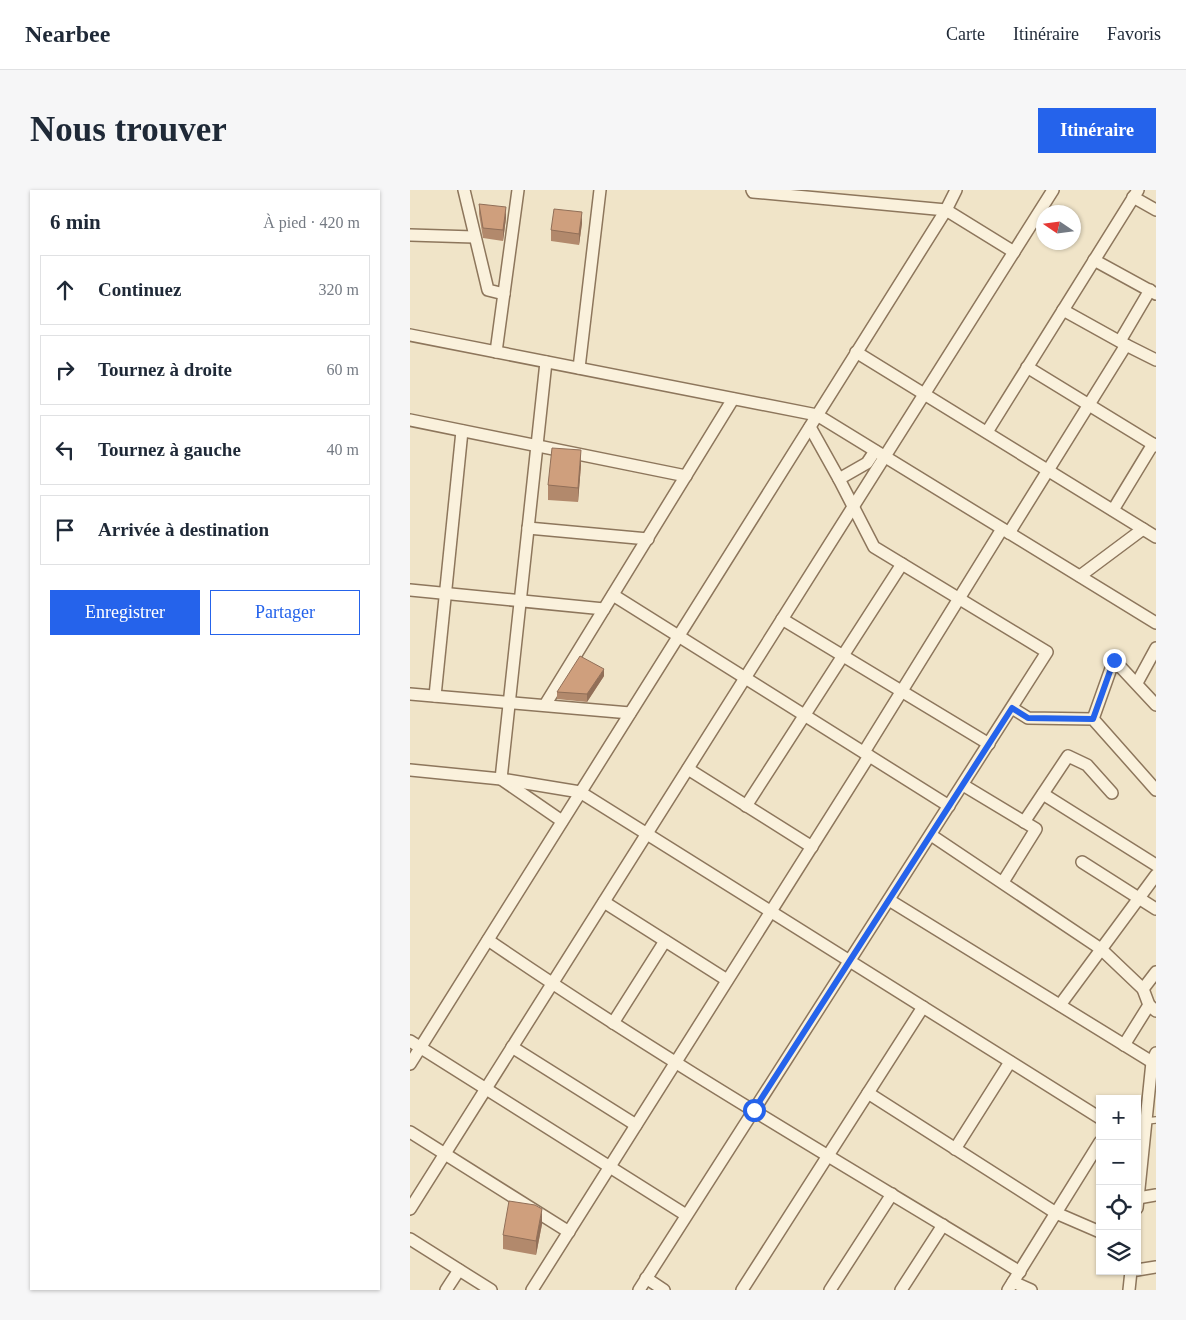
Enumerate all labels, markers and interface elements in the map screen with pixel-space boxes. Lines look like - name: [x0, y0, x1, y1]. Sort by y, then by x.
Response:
- text: Nearbee: [25, 21, 110, 47]
- text: Carte: [946, 24, 985, 44]
- text: Itinéraire: [1013, 24, 1079, 44]
- text: Favoris: [1107, 24, 1161, 44]
- button: Itinéraire: [1038, 108, 1156, 153]
- text: Nous trouver: [30, 110, 227, 149]
- north arrow: [1036, 205, 1081, 250]
- text: 6 min: [50, 210, 101, 234]
- text: À pied · 420 m: [263, 214, 360, 231]
- icon: ahead: [51, 276, 79, 304]
- text: Continuez: [98, 279, 181, 300]
- text: 320 m: [319, 281, 359, 298]
- icon: right: [51, 356, 79, 384]
- text: Tournez à droite: [98, 359, 232, 380]
- text: 60 m: [327, 361, 359, 378]
- icon: left: [51, 436, 79, 464]
- text: Tournez à gauche: [98, 439, 241, 460]
- text: 40 m: [327, 441, 359, 458]
- icon: arrive: [51, 516, 79, 544]
- text: Arrivée à destination: [98, 519, 269, 540]
- button: Enregistrer: [50, 590, 200, 635]
- button: Partager: [210, 590, 360, 635]
- route end: [1103, 649, 1126, 672]
- map controls: [1096, 1095, 1141, 1275]
- button: +: [1096, 1095, 1141, 1140]
- route start: [743, 1099, 766, 1122]
- button: −: [1096, 1140, 1141, 1185]
- button: locate: [1096, 1185, 1141, 1230]
- button: layers: [1096, 1230, 1141, 1275]

